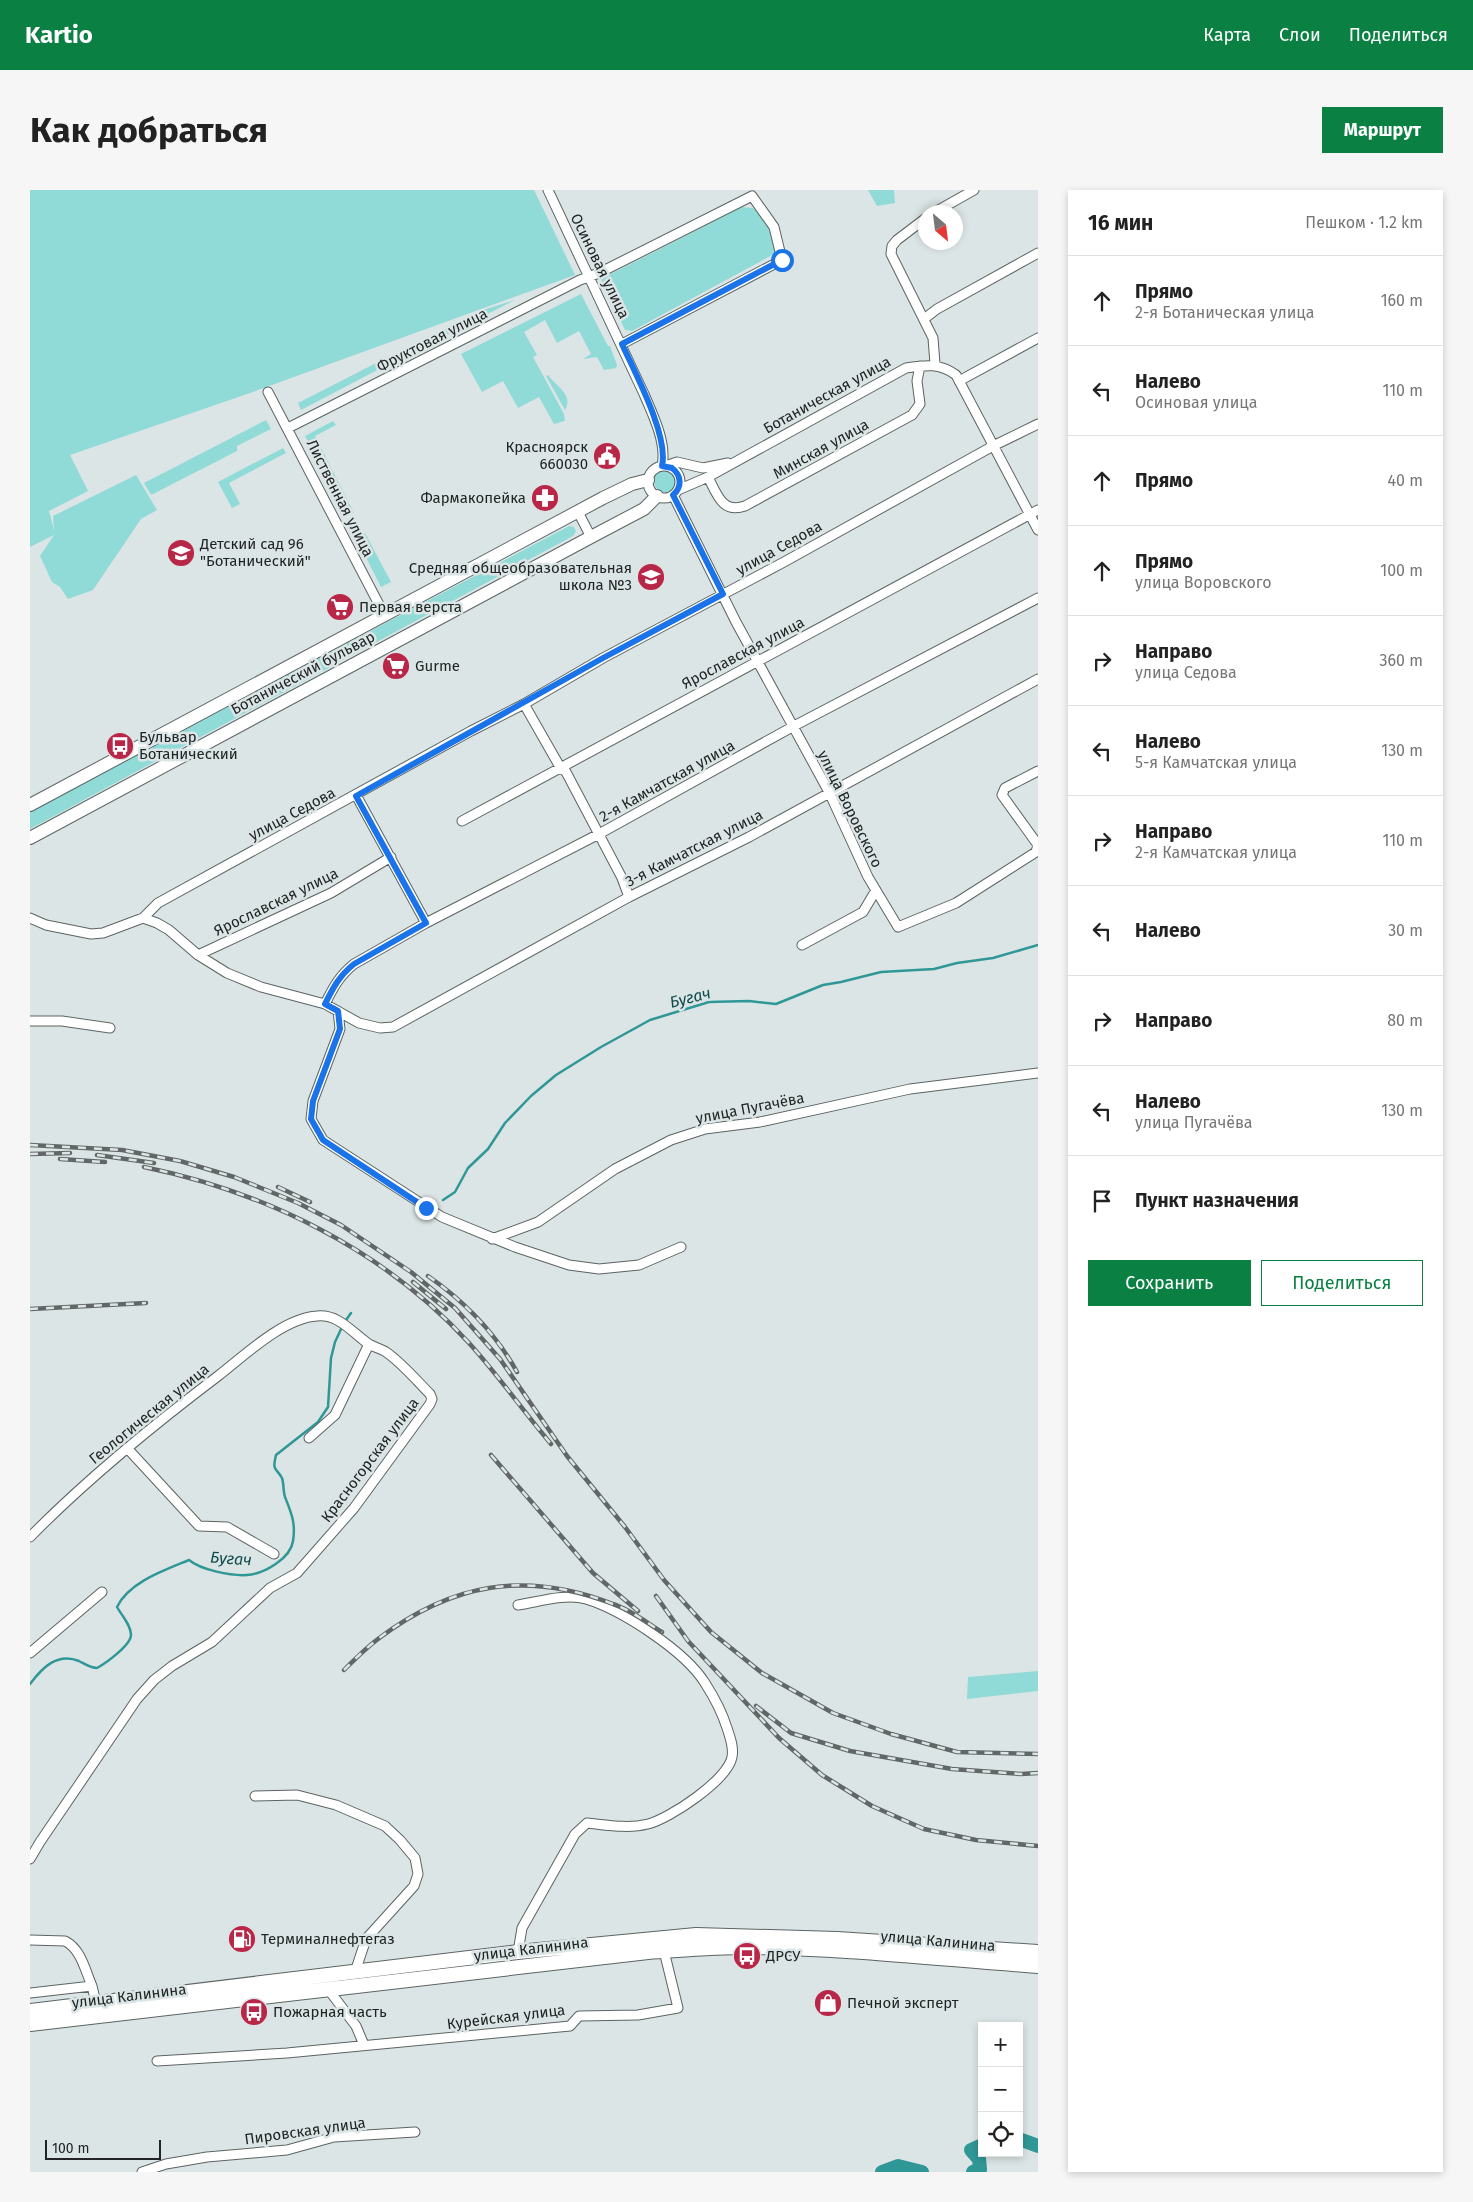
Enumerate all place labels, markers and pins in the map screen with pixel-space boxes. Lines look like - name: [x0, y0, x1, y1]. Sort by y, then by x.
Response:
- place label: Красноярск 660030: [505, 438, 588, 473]
- public building icon: Красноярск 660030: [592, 441, 622, 471]
- pharmacy icon: Фармакопейка: [530, 483, 560, 513]
- place label: Фармакопейка: [420, 489, 526, 507]
- place label: Детский сад 96 "Ботанический": [199, 535, 311, 570]
- school or university icon: Детский сад 96 "Ботанический": [166, 538, 196, 568]
- place label: Средняя общеобразовательная школа №3: [409, 559, 632, 594]
- school or university icon: Средняя общеобразовательная школа №3: [636, 562, 666, 592]
- supermarket icon: Первая верста: [325, 592, 355, 622]
- place label: Первая верста: [359, 598, 462, 616]
- supermarket icon: Gurme: [381, 651, 411, 681]
- place label: Gurme: [415, 657, 460, 675]
- place label: Бульвар Ботанический: [139, 728, 238, 763]
- bus stop icon: Бульвар Ботанический: [105, 731, 135, 761]
- fuel station icon: Терминалнефтегаз: [227, 1924, 257, 1954]
- place label: Терминалнефтегаз: [261, 1930, 395, 1948]
- bus stop icon: ДРСУ: [732, 1941, 762, 1971]
- place label: ДРСУ: [765, 1947, 801, 1965]
- shop icon: Печной эксперт: [813, 1988, 843, 2018]
- place label: Печной эксперт: [847, 1994, 959, 2012]
- bus stop icon: Пожарная часть: [239, 1997, 269, 2027]
- place label: Пожарная часть: [273, 2003, 387, 2021]

